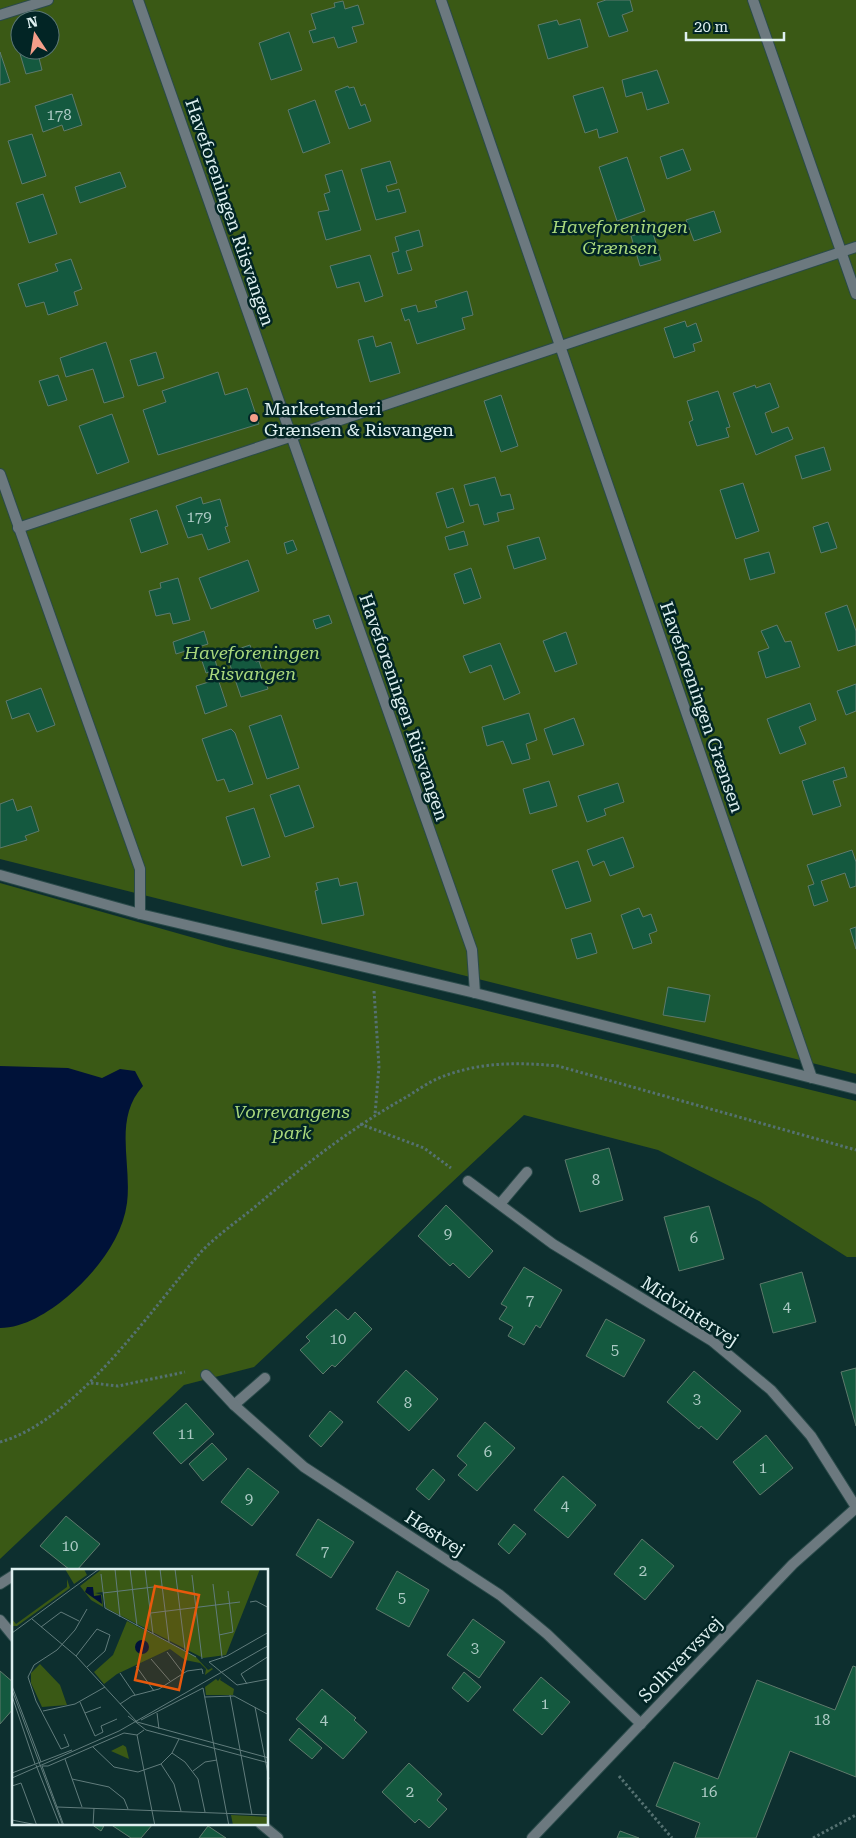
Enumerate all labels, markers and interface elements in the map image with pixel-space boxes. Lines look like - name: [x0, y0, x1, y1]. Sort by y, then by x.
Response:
- north arrow: [10, 10, 60, 60]
- scale bar: [686, 10, 784, 42]
- text: N: [25, 13, 39, 31]
- text: 20 m: [694, 18, 729, 36]
- street label: Haveforeningen Riisvangen: [181, 96, 279, 329]
- house number: 178: [46, 106, 72, 124]
- park label: Haveforeningen Grænsen: [551, 216, 688, 258]
- place label: Marketenderi Grænsen & Risvangen: [264, 398, 454, 440]
- marker: Marketenderi Grænsen & Risvangen: [248, 412, 260, 424]
- house number: 179: [186, 508, 212, 526]
- street label: Haveforeningen Riisvangen: [355, 591, 453, 824]
- street label: Haveforeningen Grænsen: [656, 599, 748, 816]
- park label: Haveforeningen Risvangen: [183, 642, 320, 684]
- park label: Vorrevangens park: [234, 1101, 350, 1143]
- house number: 8: [592, 1171, 600, 1189]
- house number: 9: [444, 1225, 452, 1243]
- house number: 6: [690, 1229, 698, 1247]
- street label: Midvintervej: [637, 1272, 743, 1350]
- house number: 7: [526, 1291, 534, 1309]
- house number: 4: [783, 1298, 792, 1316]
- house number: 10: [330, 1330, 346, 1348]
- house number: 5: [611, 1341, 619, 1359]
- house number: 3: [693, 1390, 701, 1408]
- house number: 8: [404, 1394, 412, 1412]
- house number: 11: [178, 1425, 194, 1443]
- house number: 6: [484, 1443, 492, 1461]
- house number: 1: [759, 1459, 767, 1477]
- house number: 9: [245, 1490, 253, 1508]
- house number: 4: [561, 1497, 570, 1515]
- street label: Høstvej: [401, 1506, 469, 1560]
- house number: 10: [62, 1537, 78, 1555]
- house number: 7: [321, 1542, 329, 1560]
- house number: 2: [639, 1562, 647, 1580]
- inset map: [12, 1569, 269, 1826]
- house number: 5: [398, 1589, 406, 1607]
- street label: Solhvervsvej: [634, 1612, 726, 1706]
- house number: 3: [471, 1639, 479, 1657]
- house number: 1: [541, 1695, 549, 1713]
- house number: 4: [320, 1711, 329, 1729]
- house number: 18: [814, 1711, 830, 1729]
- house number: 2: [406, 1783, 414, 1801]
- house number: 16: [701, 1783, 717, 1801]

